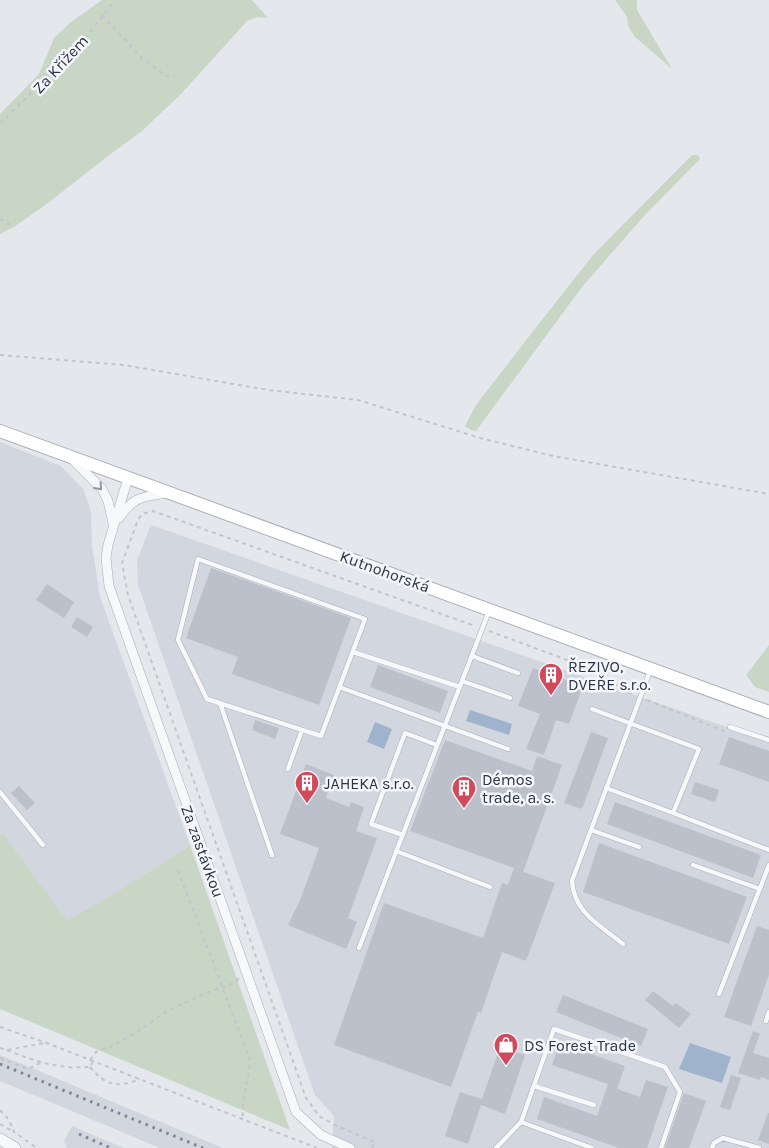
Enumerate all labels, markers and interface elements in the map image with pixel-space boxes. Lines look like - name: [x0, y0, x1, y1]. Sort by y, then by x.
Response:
- street label: Za Křížem: [28, 31, 92, 98]
- one-way arrow: [93, 481, 102, 490]
- street label: Kutnohorská: [337, 546, 432, 597]
- place label: ŘEZIVO, DVEŘE s.r.o.: [568, 657, 651, 694]
- building icon: ŘEZIVO, DVEŘE s.r.o.: [538, 662, 564, 696]
- building icon: JAHEKA s.r.o.: [294, 770, 320, 804]
- place label: Démos trade, a. s.: [482, 770, 554, 807]
- place label: JAHEKA s.r.o.: [324, 774, 414, 793]
- building icon: Démos trade, a. s.: [451, 775, 477, 809]
- street label: Za zastávkou: [177, 802, 228, 900]
- shop icon: DS Forest Trade: [493, 1032, 519, 1066]
- place label: DS Forest Trade: [524, 1036, 636, 1055]

